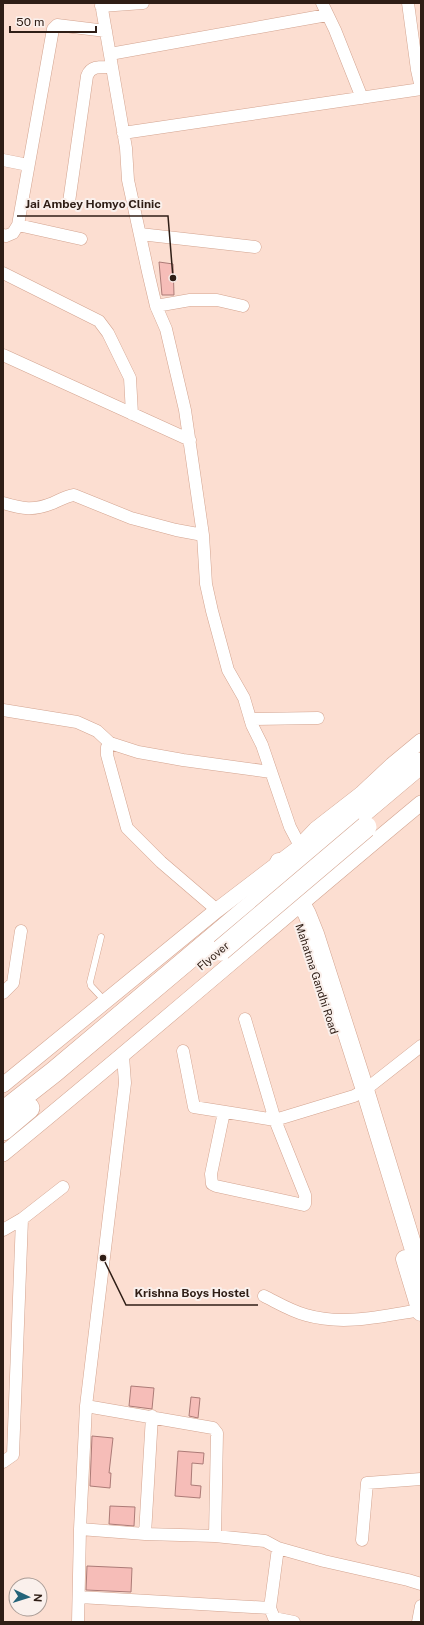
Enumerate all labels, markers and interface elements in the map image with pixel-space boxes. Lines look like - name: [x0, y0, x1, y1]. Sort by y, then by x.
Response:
- scale bar: [10, 8, 96, 34]
- text: 50 m: [16, 15, 44, 29]
- callout: Jai Ambey Homyo Clinic: [17, 192, 168, 216]
- text: Jai Ambey Homyo Clinic: [25, 197, 161, 211]
- street label: Mahatma Gandhi Road: [293, 922, 341, 1036]
- street label: Flyover: [195, 939, 231, 973]
- callout: Krishna Boys Hostel: [126, 1281, 258, 1305]
- text: Krishna Boys Hostel: [134, 1286, 250, 1300]
- north arrow: [8, 1577, 48, 1617]
- text: N: [32, 1593, 44, 1602]

